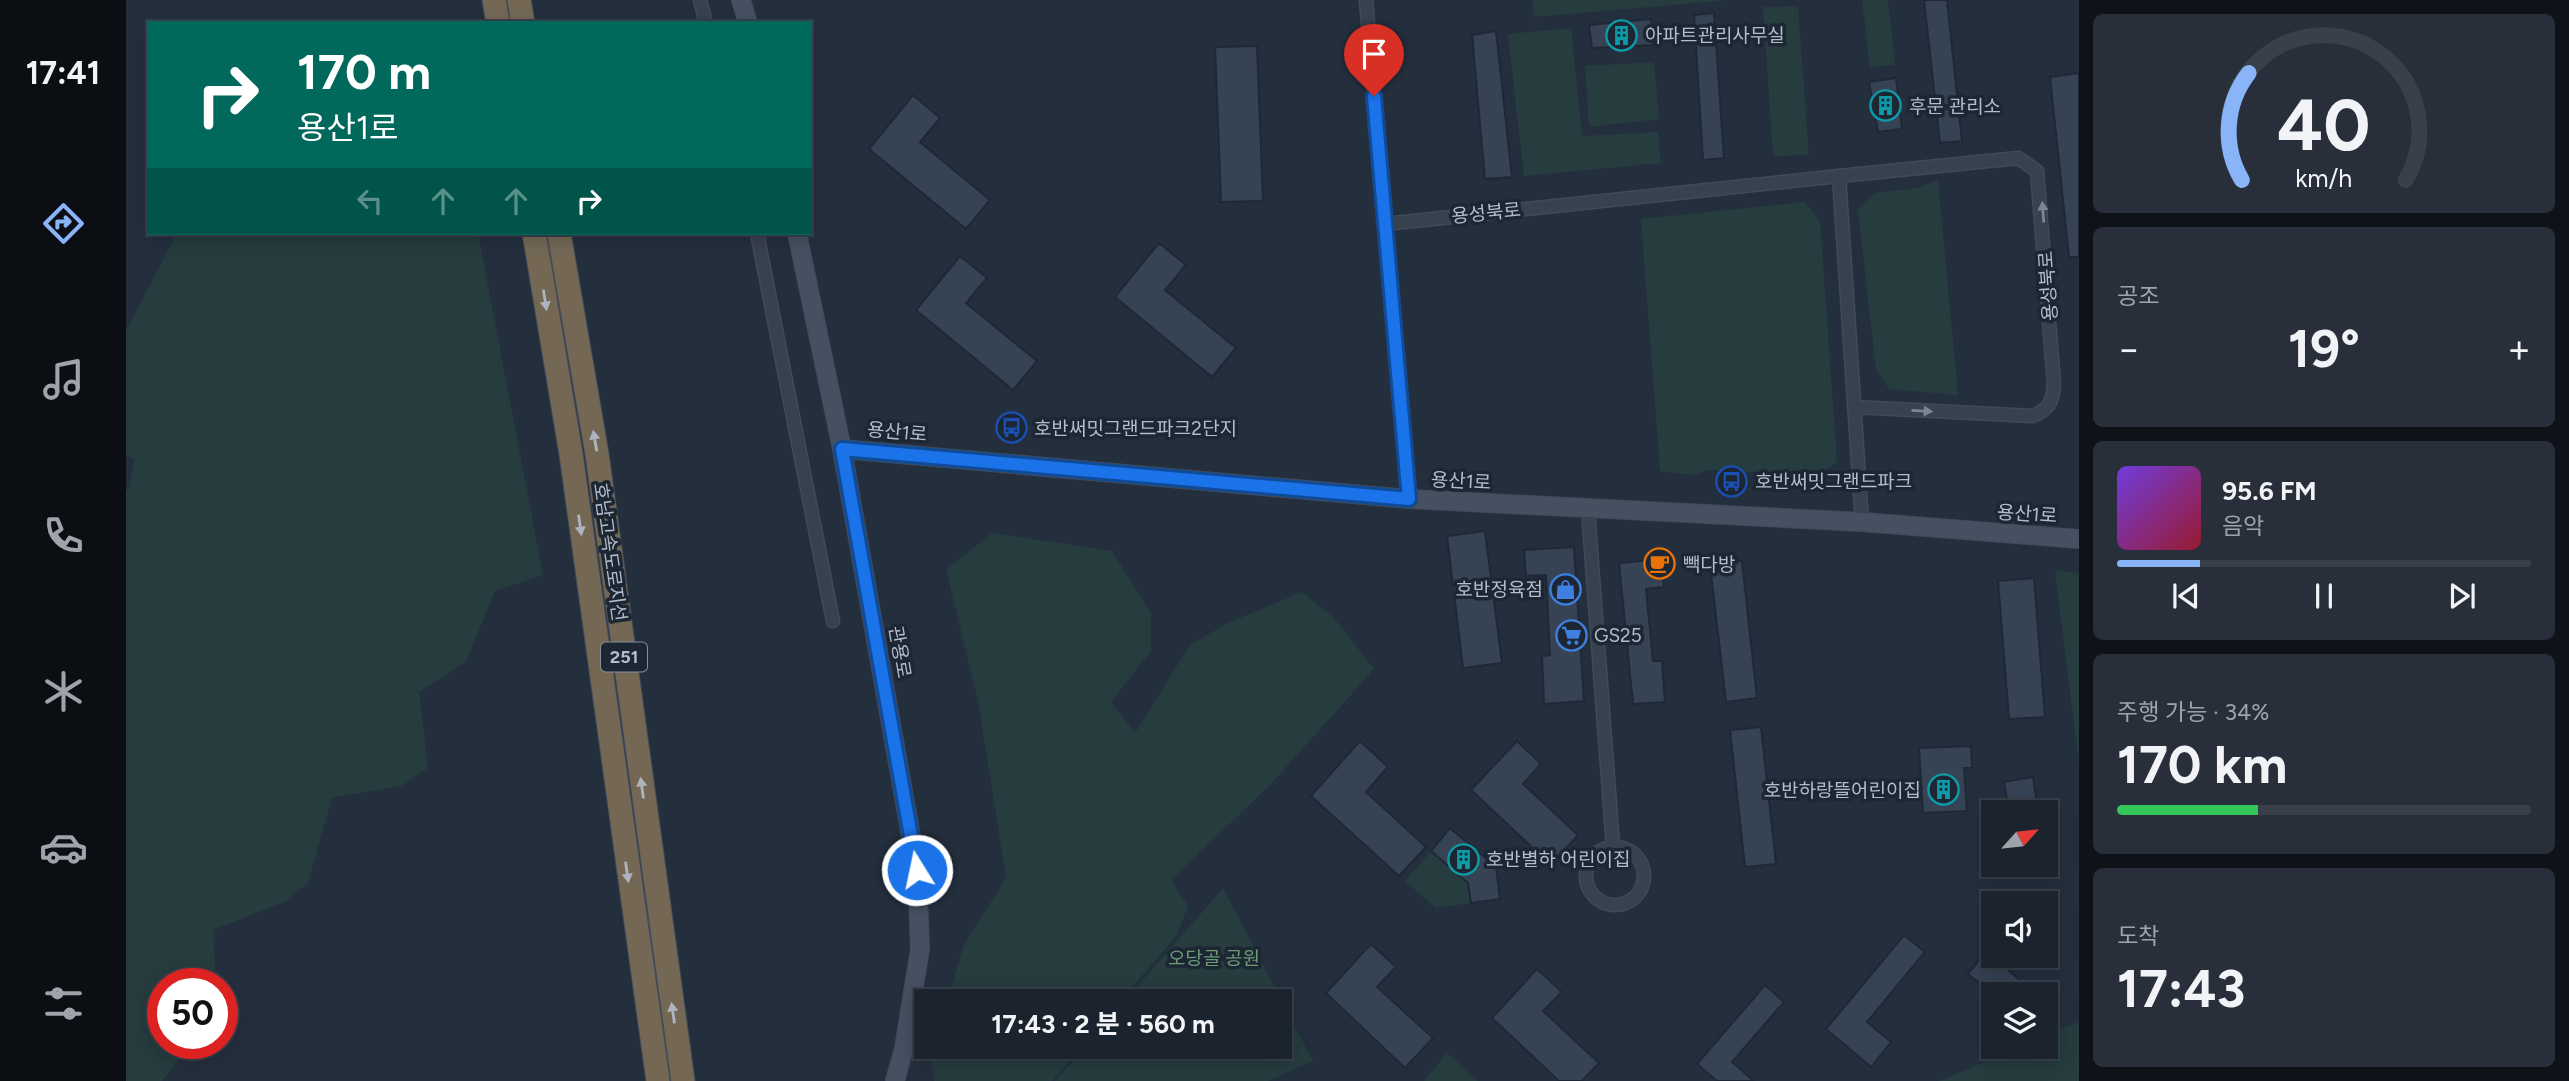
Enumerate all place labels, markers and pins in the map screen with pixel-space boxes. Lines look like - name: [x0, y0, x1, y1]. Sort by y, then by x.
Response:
- building icon: 아파트관리사무실: [1605, 18, 1639, 52]
- pin: [1344, 24, 1404, 96]
- place label: 아파트관리사무실: [1645, 24, 1785, 47]
- building icon: 후문 관리소: [1869, 89, 1903, 123]
- place label: 후문 관리소: [1909, 95, 2001, 118]
- bus stop icon: 호반써밋그랜드파크2단지: [994, 411, 1028, 445]
- place label: 호반써밋그랜드파크2단지: [1034, 417, 1237, 440]
- bus stop icon: 호반써밋그랜드파크: [1715, 464, 1749, 498]
- place label: 호반써밋그랜드파크: [1755, 470, 1912, 493]
- cafe icon: 빽다방: [1643, 547, 1677, 581]
- place label: 빽다방: [1683, 553, 1735, 576]
- shop icon: 호반정육점: [1549, 572, 1583, 606]
- place label: 호반정육점: [1456, 578, 1543, 601]
- supermarket icon: GS25: [1554, 618, 1588, 652]
- place label: GS25: [1594, 624, 1642, 647]
- building icon: 호반하랑뜰어린이집: [1927, 773, 1961, 807]
- place label: 호반하랑뜰어린이집: [1764, 779, 1921, 802]
- building icon: 호반별하 어린이집: [1446, 842, 1480, 876]
- place label: 호반별하 어린이집: [1486, 848, 1631, 871]

